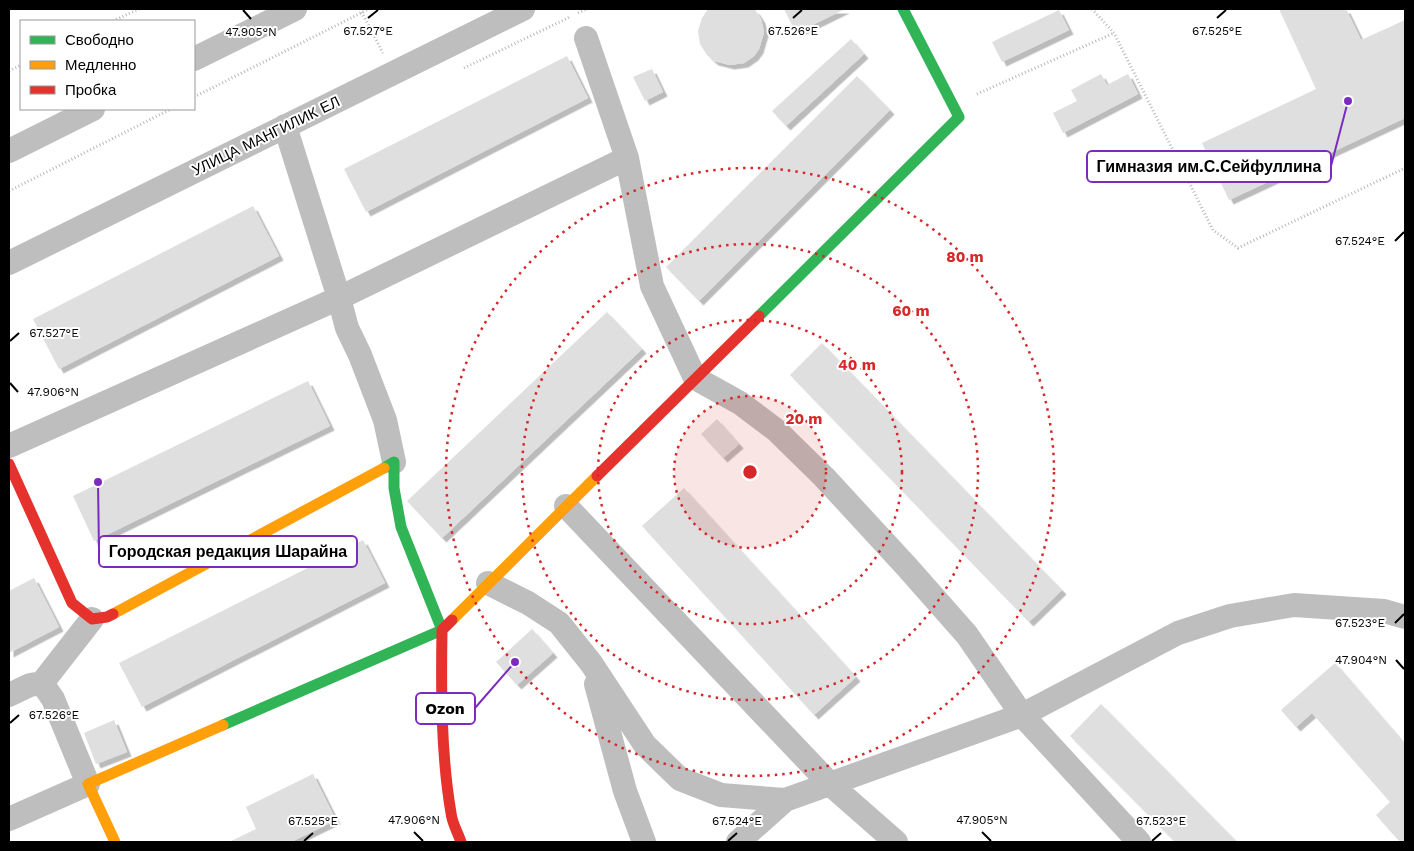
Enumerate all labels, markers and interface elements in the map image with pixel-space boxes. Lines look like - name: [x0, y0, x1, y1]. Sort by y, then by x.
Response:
- legend: [20, 20, 195, 110]
- text: 67.527°E: [343, 24, 393, 38]
- text: 67.526°E: [768, 24, 819, 38]
- text: 67.525°E: [1192, 24, 1242, 38]
- text: 47.905°N: [225, 25, 277, 39]
- text: Свободно: [65, 31, 134, 49]
- text: Медленно: [65, 56, 136, 74]
- text: Пробка: [65, 81, 117, 99]
- street label: УЛИЦА МАНГИЛИК ЕЛ: [189, 92, 343, 180]
- callout: Гимназия им.С.Сейфуллина: [1087, 151, 1331, 182]
- text: Гимназия им.С.Сейфуллина: [1097, 157, 1321, 176]
- text: 67.524°E: [1335, 234, 1385, 248]
- text: 80 m: [946, 248, 984, 266]
- text: 60 m: [892, 302, 930, 320]
- text: 67.527°E: [29, 326, 79, 340]
- text: 40 m: [838, 356, 876, 374]
- text: 47.906°N: [27, 385, 79, 399]
- text: 20 m: [785, 410, 823, 428]
- centre of rings: [741, 463, 759, 481]
- callout: Городская редакция Шарайна: [99, 536, 357, 567]
- text: Городская редакция Шарайна: [109, 542, 347, 561]
- text: 67.523°E: [1335, 616, 1385, 630]
- text: 47.904°N: [1335, 653, 1387, 667]
- callout: Ozon: [416, 693, 475, 724]
- text: Ozon: [425, 699, 465, 718]
- text: 67.526°E: [29, 708, 80, 722]
- text: 47.906°N: [388, 813, 440, 827]
- text: 47.905°N: [956, 813, 1008, 827]
- text: 67.525°E: [288, 814, 338, 828]
- text: 67.524°E: [712, 814, 762, 828]
- text: 67.523°E: [1136, 814, 1186, 828]

